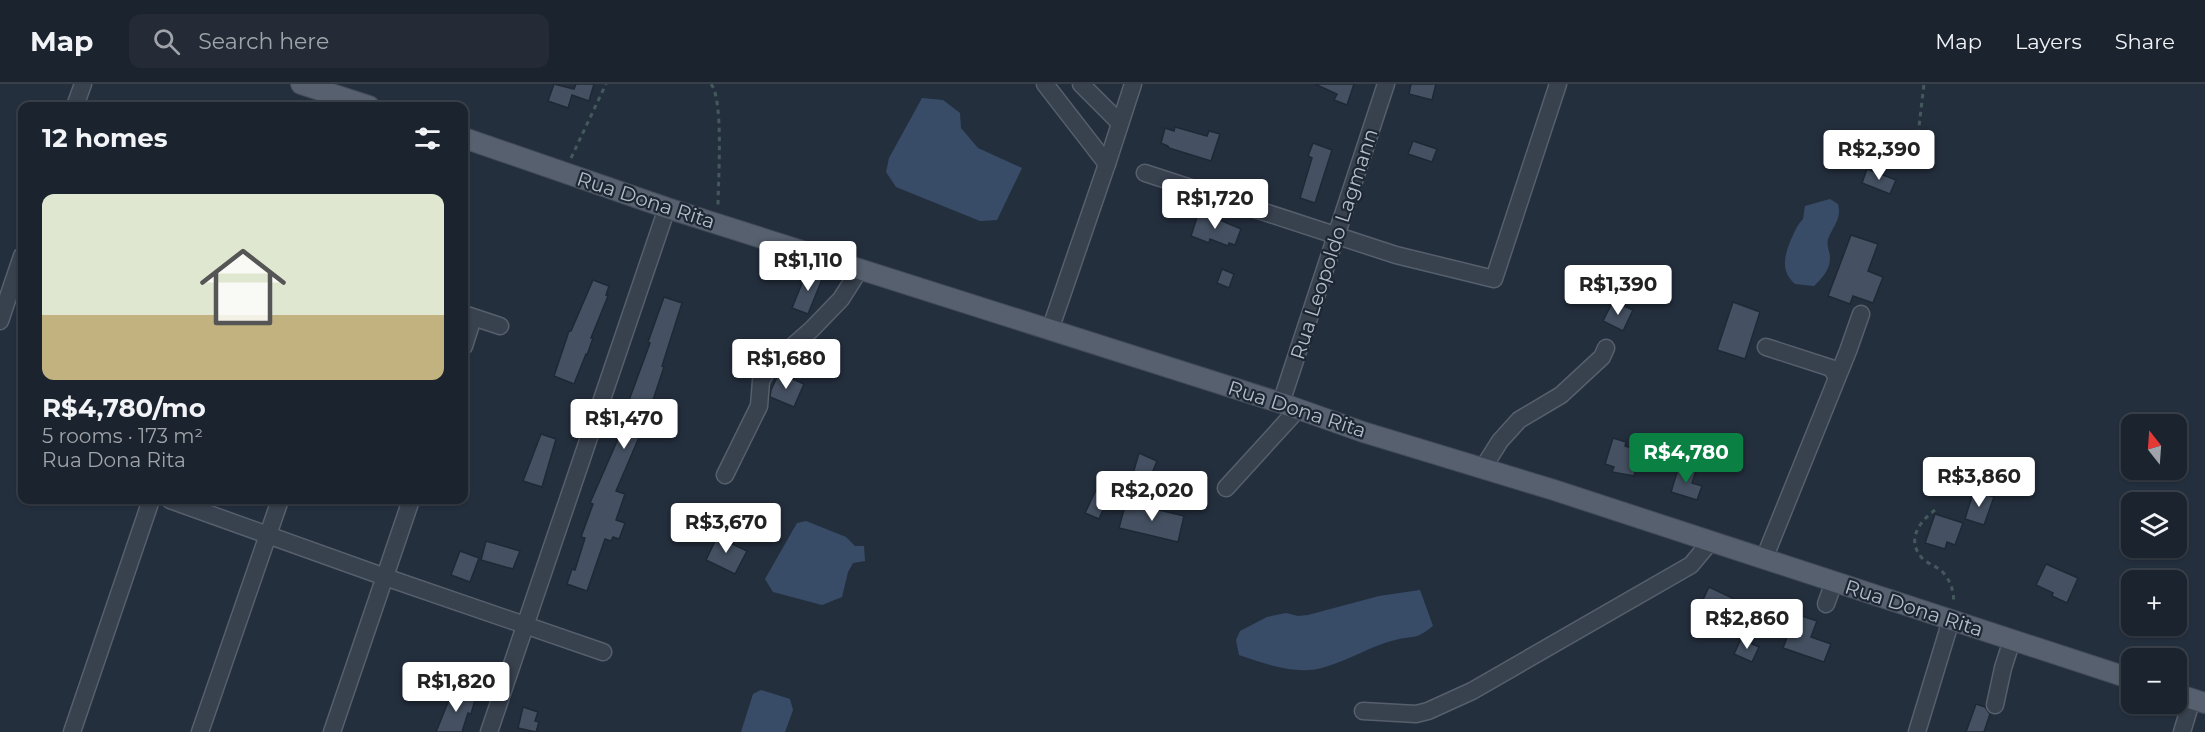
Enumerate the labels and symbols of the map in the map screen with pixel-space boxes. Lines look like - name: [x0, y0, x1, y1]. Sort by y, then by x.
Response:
- street label: Rua Leopoldo Lagmann: [1285, 126, 1383, 362]
- pin: R$2,390: [1824, 130, 1934, 181]
- street label: Rua Dona Rita: [574, 166, 718, 234]
- pin: R$1,720: [1160, 179, 1270, 230]
- pin: R$1,110: [753, 241, 863, 292]
- pin: R$1,390: [1563, 265, 1673, 316]
- pin: R$1,680: [731, 339, 841, 390]
- street label: Rua Dona Rita: [1225, 375, 1369, 443]
- pin: R$1,470: [569, 399, 679, 450]
- north arrow: [2121, 414, 2187, 480]
- pin: R$4,780: [1631, 433, 1741, 484]
- pin: R$3,860: [1924, 457, 2034, 508]
- pin: R$2,020: [1097, 471, 1207, 522]
- pin: R$3,670: [671, 503, 781, 554]
- street label: Rua Dona Rita: [1842, 574, 1986, 642]
- pin: R$2,860: [1692, 599, 1802, 650]
- pin: R$1,820: [401, 662, 511, 713]

